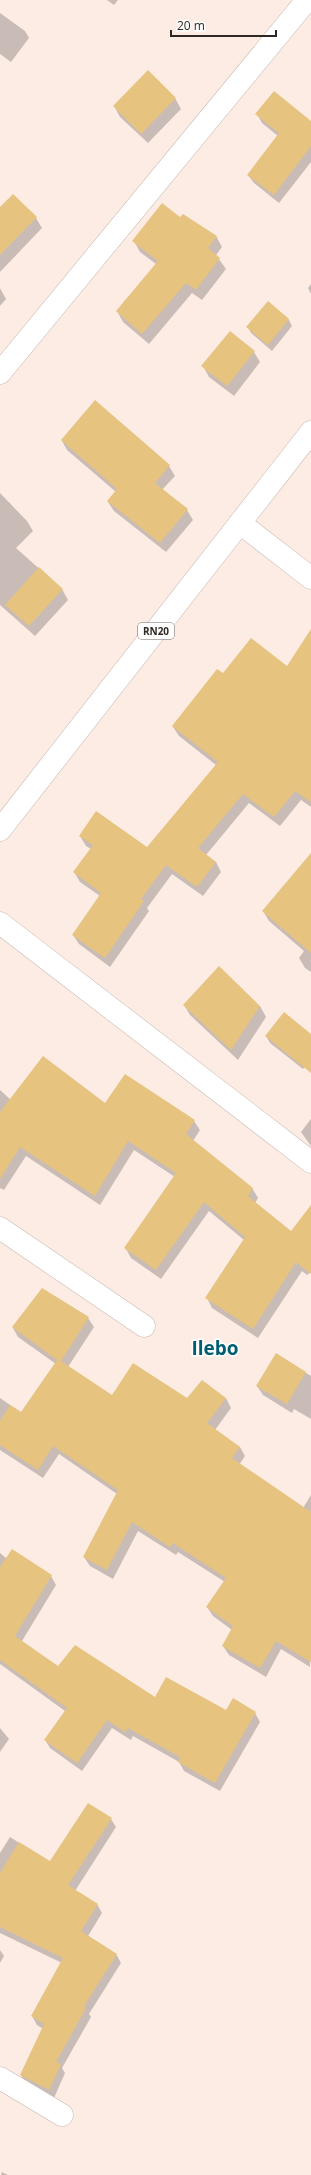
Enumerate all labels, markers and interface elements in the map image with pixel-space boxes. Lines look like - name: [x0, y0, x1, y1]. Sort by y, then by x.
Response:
- scale bar: [171, 12, 276, 38]
- text: 20 m: [177, 17, 205, 34]
- road number: RN20: [138, 623, 174, 639]
- district label: Ilebo: [191, 1335, 239, 1361]

